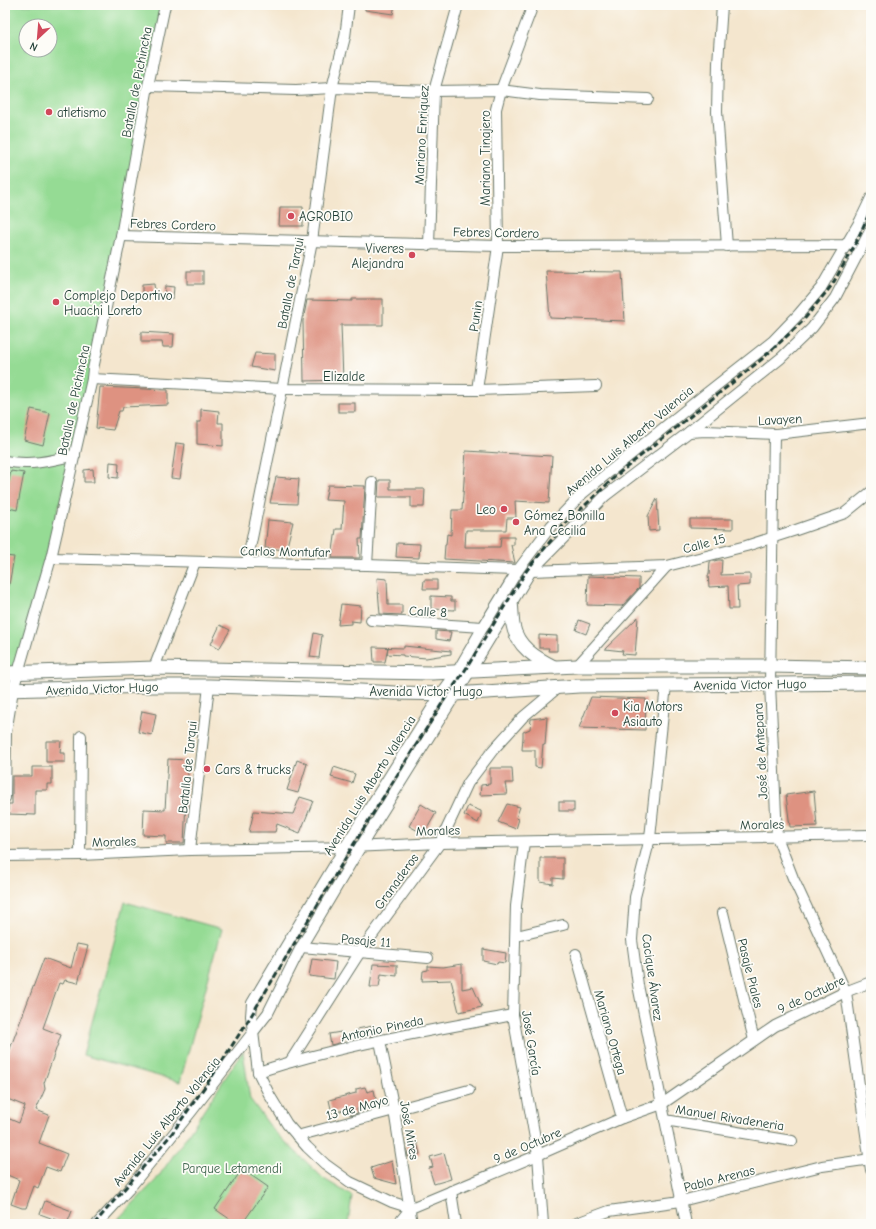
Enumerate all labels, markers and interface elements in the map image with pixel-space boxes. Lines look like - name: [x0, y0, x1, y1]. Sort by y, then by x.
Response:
- north arrow: [18, 18, 58, 58]
- street label: Batalla de Pichincha: [118, 25, 155, 139]
- text: N: [28, 39, 40, 54]
- street label: Mariano Enriquez: [411, 85, 432, 185]
- place label: atletismo: [57, 105, 107, 120]
- marker: atletismo: [44, 107, 54, 117]
- street label: Mariano Tinajero: [478, 110, 493, 206]
- place label: AGROBIO: [299, 209, 353, 224]
- marker: AGROBIO: [286, 211, 296, 221]
- street label: Febres Cordero: [130, 215, 216, 234]
- street label: Febres Cordero: [453, 224, 539, 241]
- street label: Batalla de Tarqui: [274, 236, 307, 330]
- place label: Viveres Alejandra: [352, 241, 404, 271]
- marker: Viveres Alejandra: [407, 250, 417, 260]
- place label: Complejo Deportivo Huachi Loreto: [64, 288, 173, 318]
- marker: Complejo Deportivo Huachi Loreto: [51, 297, 61, 307]
- street label: Punin: [466, 300, 485, 333]
- street label: Batalla de Pichincha: [54, 343, 93, 457]
- street label: Elizalde: [323, 369, 365, 384]
- street label: Avenida Luis Alberto Valencia: [562, 383, 696, 498]
- street label: Lavayen: [758, 411, 802, 428]
- place label: Leo: [476, 502, 496, 517]
- marker: Leo: [499, 504, 509, 514]
- place label: Gómez Bonilla Ana Cecilia: [524, 508, 605, 538]
- marker: Gómez Bonilla Ana Cecilia: [511, 517, 521, 527]
- street label: Calle 15: [681, 531, 727, 556]
- street label: Carlos Montufar: [240, 543, 331, 560]
- street label: Calle 8: [409, 603, 448, 620]
- street label: Avenida Victor Hugo: [693, 676, 807, 693]
- street label: Avenida Victor Hugo: [45, 679, 159, 698]
- street label: Avenida Victor Hugo: [369, 684, 483, 699]
- place label: Kia Motors Asiauto: [623, 699, 683, 729]
- street label: José de Antepara: [750, 702, 771, 800]
- marker: Kia Motors Asiauto: [610, 708, 620, 718]
- street label: Avenida Luis Alberto Valencia: [320, 713, 419, 858]
- street label: Batalla de Tarqui: [175, 720, 200, 814]
- place label: Cars & trucks: [215, 762, 291, 777]
- marker: Cars & trucks: [202, 764, 212, 774]
- street label: Morales: [740, 817, 784, 832]
- street label: Morales: [416, 822, 460, 839]
- street label: Morales: [92, 833, 136, 850]
- street label: Granaderos: [371, 850, 422, 912]
- street label: Pasaje 11: [341, 931, 391, 950]
- street label: Cacique Álvarez: [639, 933, 667, 1022]
- street label: Pasaje Piales: [735, 937, 766, 1009]
- street label: 9 de Octubre: [775, 972, 848, 1017]
- street label: Mariano Ortega: [591, 988, 630, 1076]
- street label: José García: [519, 1009, 544, 1077]
- street label: Antonio Pineda: [340, 1012, 425, 1045]
- street label: Avenida Luis Alberto Valencia: [110, 1054, 223, 1189]
- street label: 13 de Mayo: [324, 1092, 390, 1123]
- street label: José Mires: [397, 1099, 422, 1161]
- street label: Manuel Rivadeneria: [675, 1102, 785, 1133]
- street label: 9 de Octubre: [491, 1124, 564, 1167]
- park label: Parque Letamendi: [182, 1161, 282, 1176]
- street label: Pablo Arenas: [682, 1162, 756, 1195]

